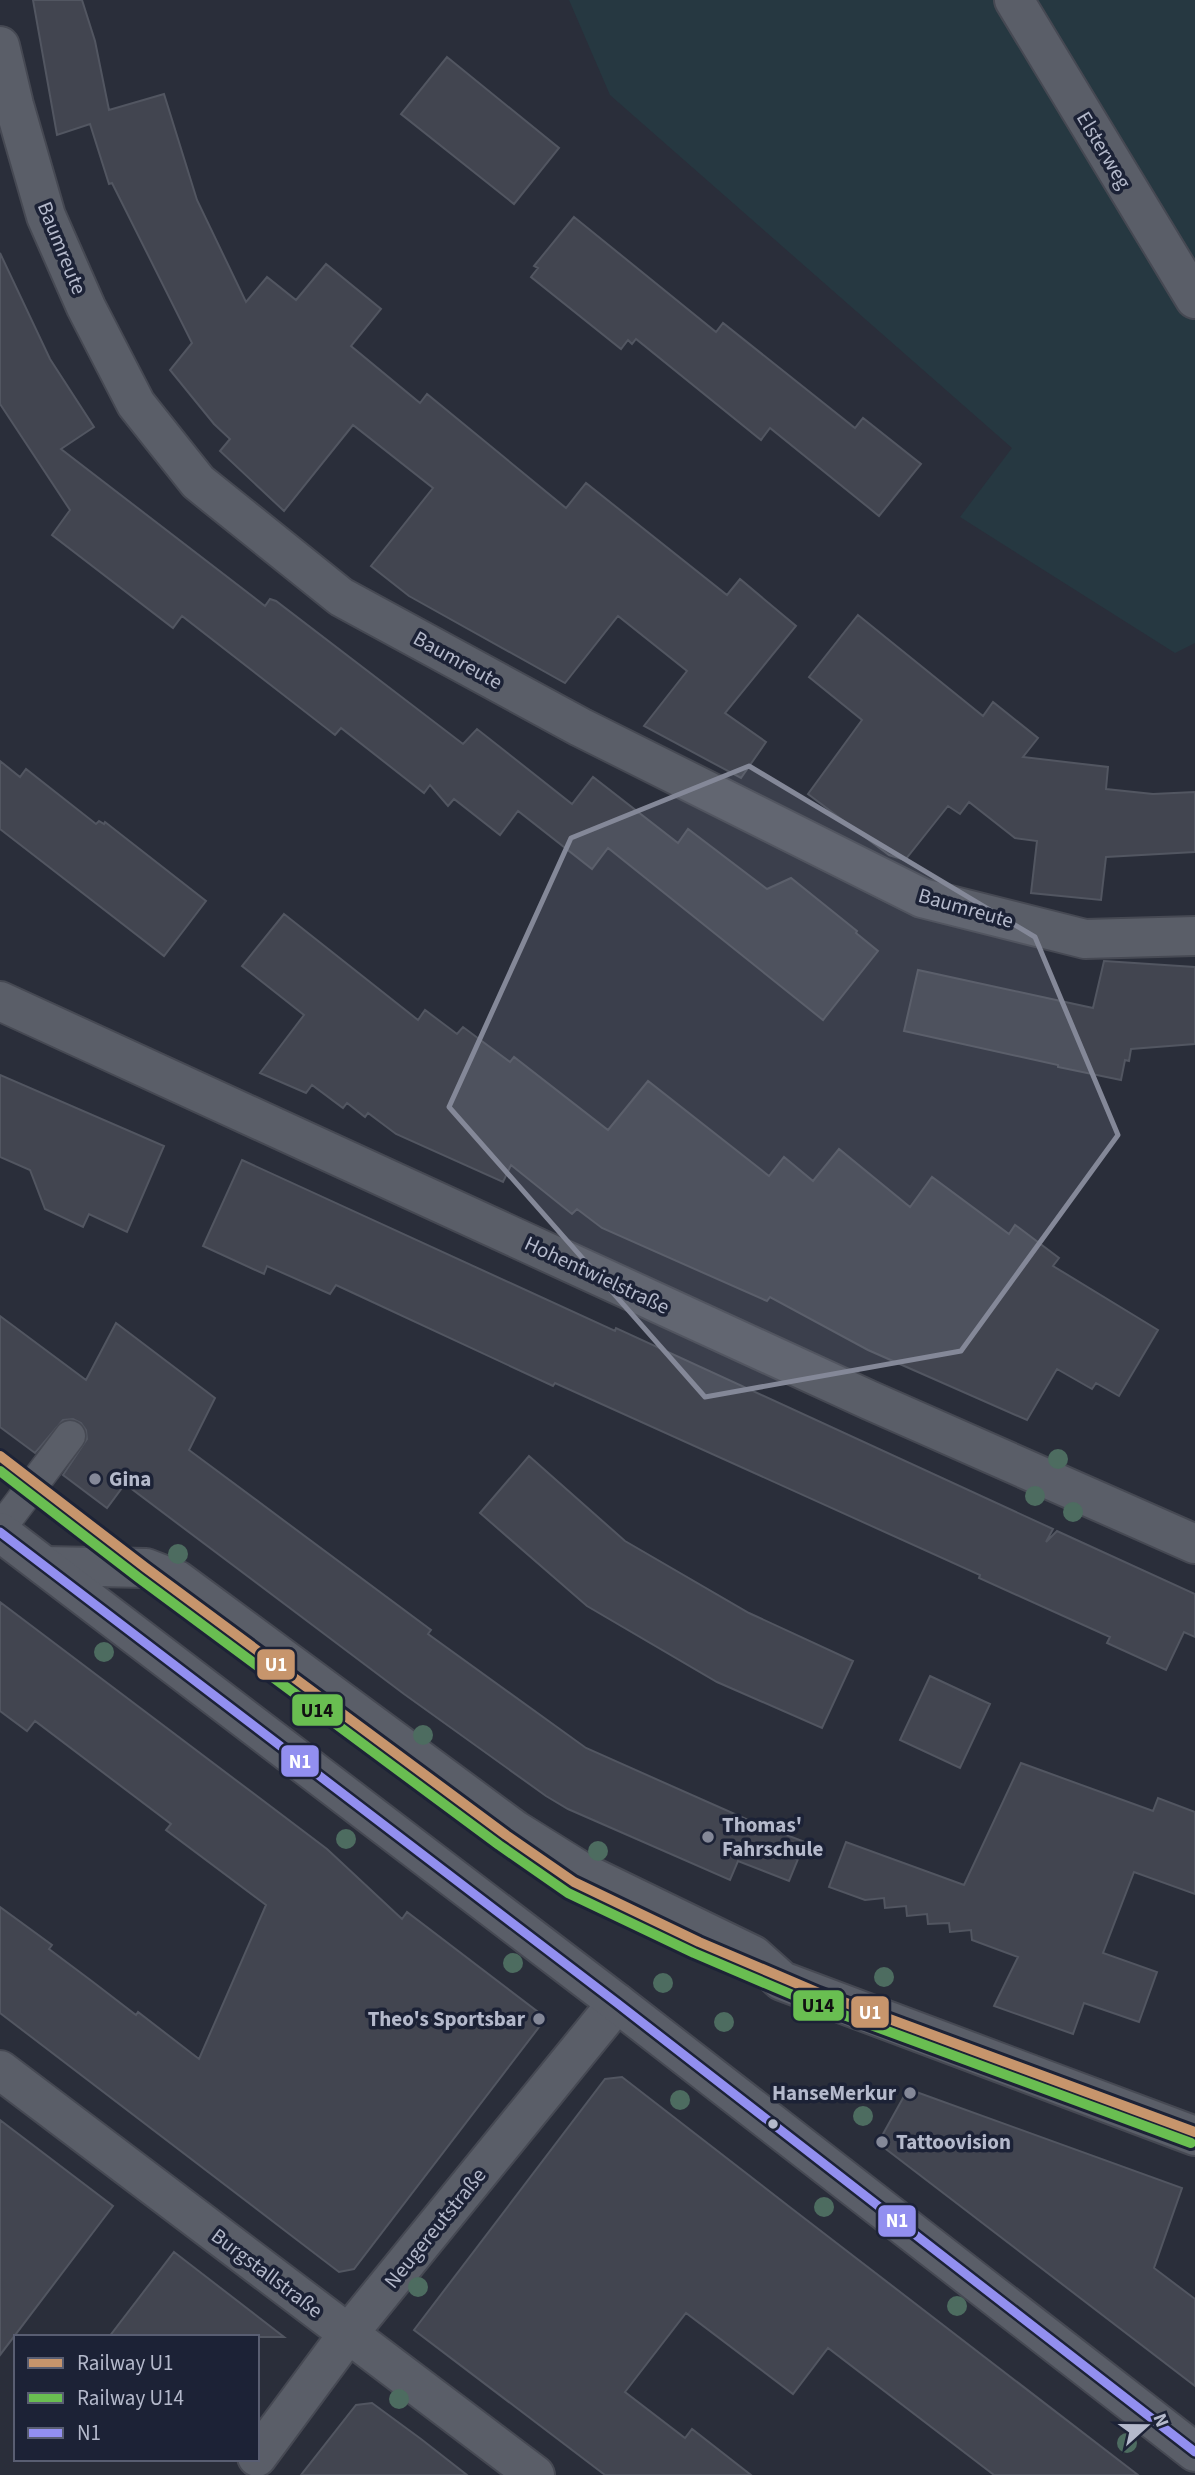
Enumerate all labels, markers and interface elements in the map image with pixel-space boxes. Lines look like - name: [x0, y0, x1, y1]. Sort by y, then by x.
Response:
- street label: Elsterweg: [1069, 106, 1139, 195]
- street label: Baumreute: [30, 197, 94, 299]
- street label: Baumreute: [408, 623, 508, 697]
- street label: Baumreute: [915, 880, 1017, 936]
- street label: Hohentwielstraße: [520, 1228, 674, 1322]
- place label: Gina: [109, 1464, 151, 1494]
- marker: Gina: [87, 1471, 103, 1487]
- line badge: U1: [256, 1648, 296, 1681]
- text: U1: [265, 1652, 287, 1679]
- line badge: U14: [291, 1693, 344, 1727]
- text: U14: [301, 1698, 333, 1725]
- line badge: N1: [280, 1744, 320, 1778]
- text: N1: [289, 1749, 311, 1776]
- place label: Thomas' Fahrschule: [722, 1810, 823, 1864]
- marker: Thomas' Fahrschule: [700, 1829, 716, 1845]
- line badge: U14: [792, 1989, 845, 2022]
- text: U14: [802, 1993, 834, 2020]
- line badge: U1: [850, 1995, 890, 2029]
- text: U1: [859, 2000, 881, 2027]
- place label: Theo's Sportsbar: [368, 2004, 526, 2034]
- marker: Theo's Sportsbar: [531, 2011, 547, 2027]
- place label: HanseMerkur: [772, 2078, 897, 2108]
- marker: HanseMerkur: [902, 2085, 918, 2101]
- unlabelled marker: [766, 2117, 780, 2131]
- place label: Tattoovision: [896, 2127, 1011, 2157]
- marker: Tattoovision: [874, 2134, 890, 2150]
- street label: Neugereutstraße: [377, 2161, 493, 2295]
- line badge: N1: [877, 2204, 917, 2238]
- text: N1: [886, 2208, 908, 2235]
- street label: Burgstallstraße: [205, 2221, 329, 2325]
- legend: [14, 2335, 259, 2461]
- text: Railway U1: [77, 2348, 173, 2378]
- text: Railway U14: [77, 2383, 184, 2413]
- north arrow: [1111, 2391, 1181, 2461]
- text: N: [1146, 2410, 1175, 2431]
- text: N1: [77, 2418, 101, 2448]

